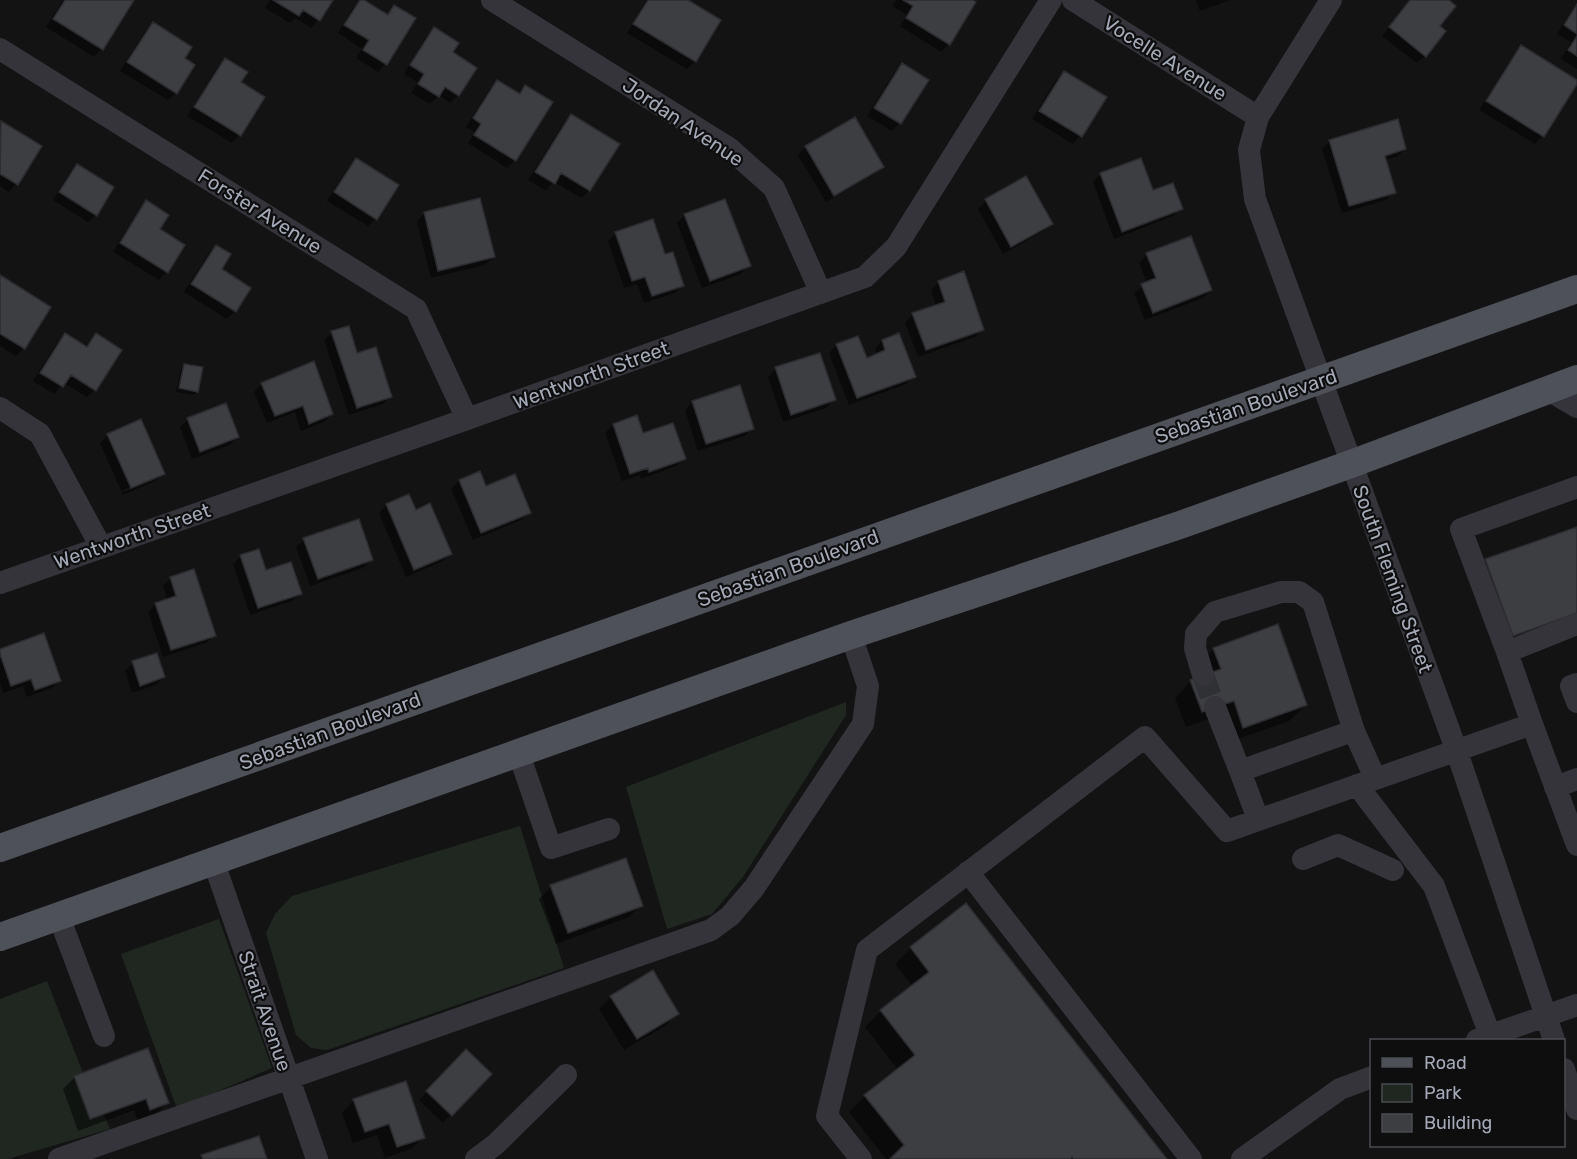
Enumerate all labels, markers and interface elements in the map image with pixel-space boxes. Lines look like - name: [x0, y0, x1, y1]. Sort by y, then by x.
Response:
- street label: Vocelle Avenue: [1099, 10, 1231, 106]
- street label: Jordan Avenue: [618, 73, 748, 171]
- street label: Forster Avenue: [194, 163, 326, 259]
- street label: Wentworth Street: [510, 336, 672, 414]
- street label: Sebastian Boulevard: [1152, 364, 1340, 448]
- street label: South Fleming Street: [1348, 482, 1438, 676]
- street label: Wentworth Street: [50, 498, 214, 574]
- street label: Sebastian Boulevard: [694, 524, 882, 612]
- street label: Sebastian Boulevard: [236, 687, 424, 775]
- street label: Strait Avenue: [233, 948, 297, 1074]
- legend: [1370, 1039, 1565, 1147]
- text: Road: [1424, 1052, 1467, 1074]
- text: Park: [1424, 1082, 1462, 1104]
- text: Building: [1424, 1112, 1492, 1134]

